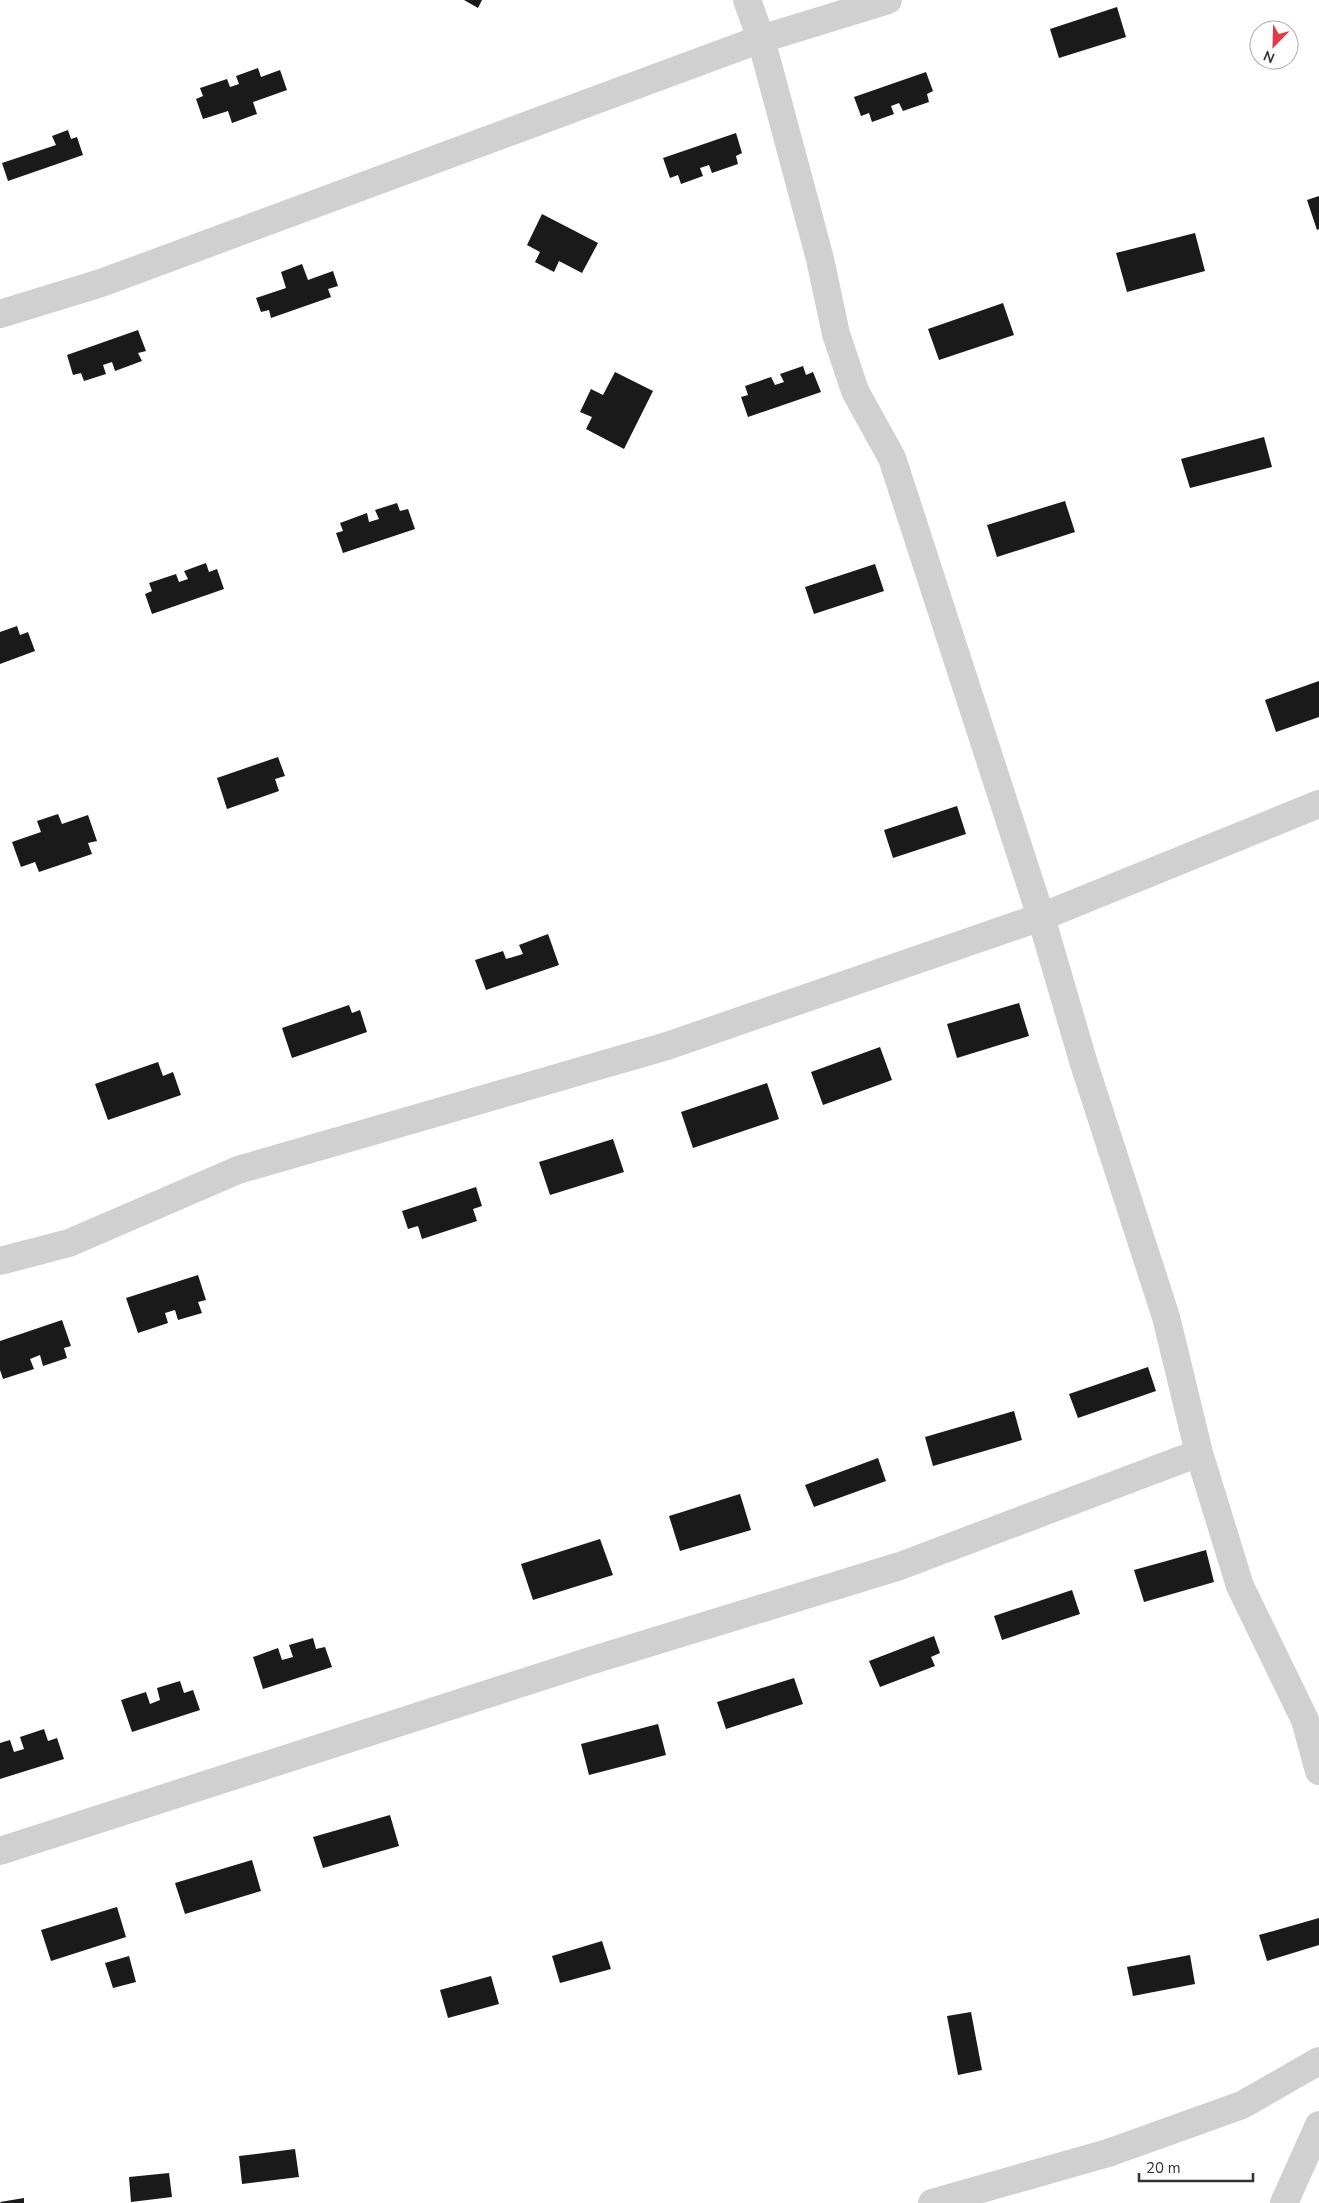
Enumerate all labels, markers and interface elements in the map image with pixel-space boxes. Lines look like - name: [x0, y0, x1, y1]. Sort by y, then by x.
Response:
- north arrow: [1249, 20, 1299, 70]
- text: N: [1261, 46, 1278, 67]
- scale bar: [1139, 2150, 1253, 2182]
- text: 20 m: [1146, 2158, 1181, 2178]

